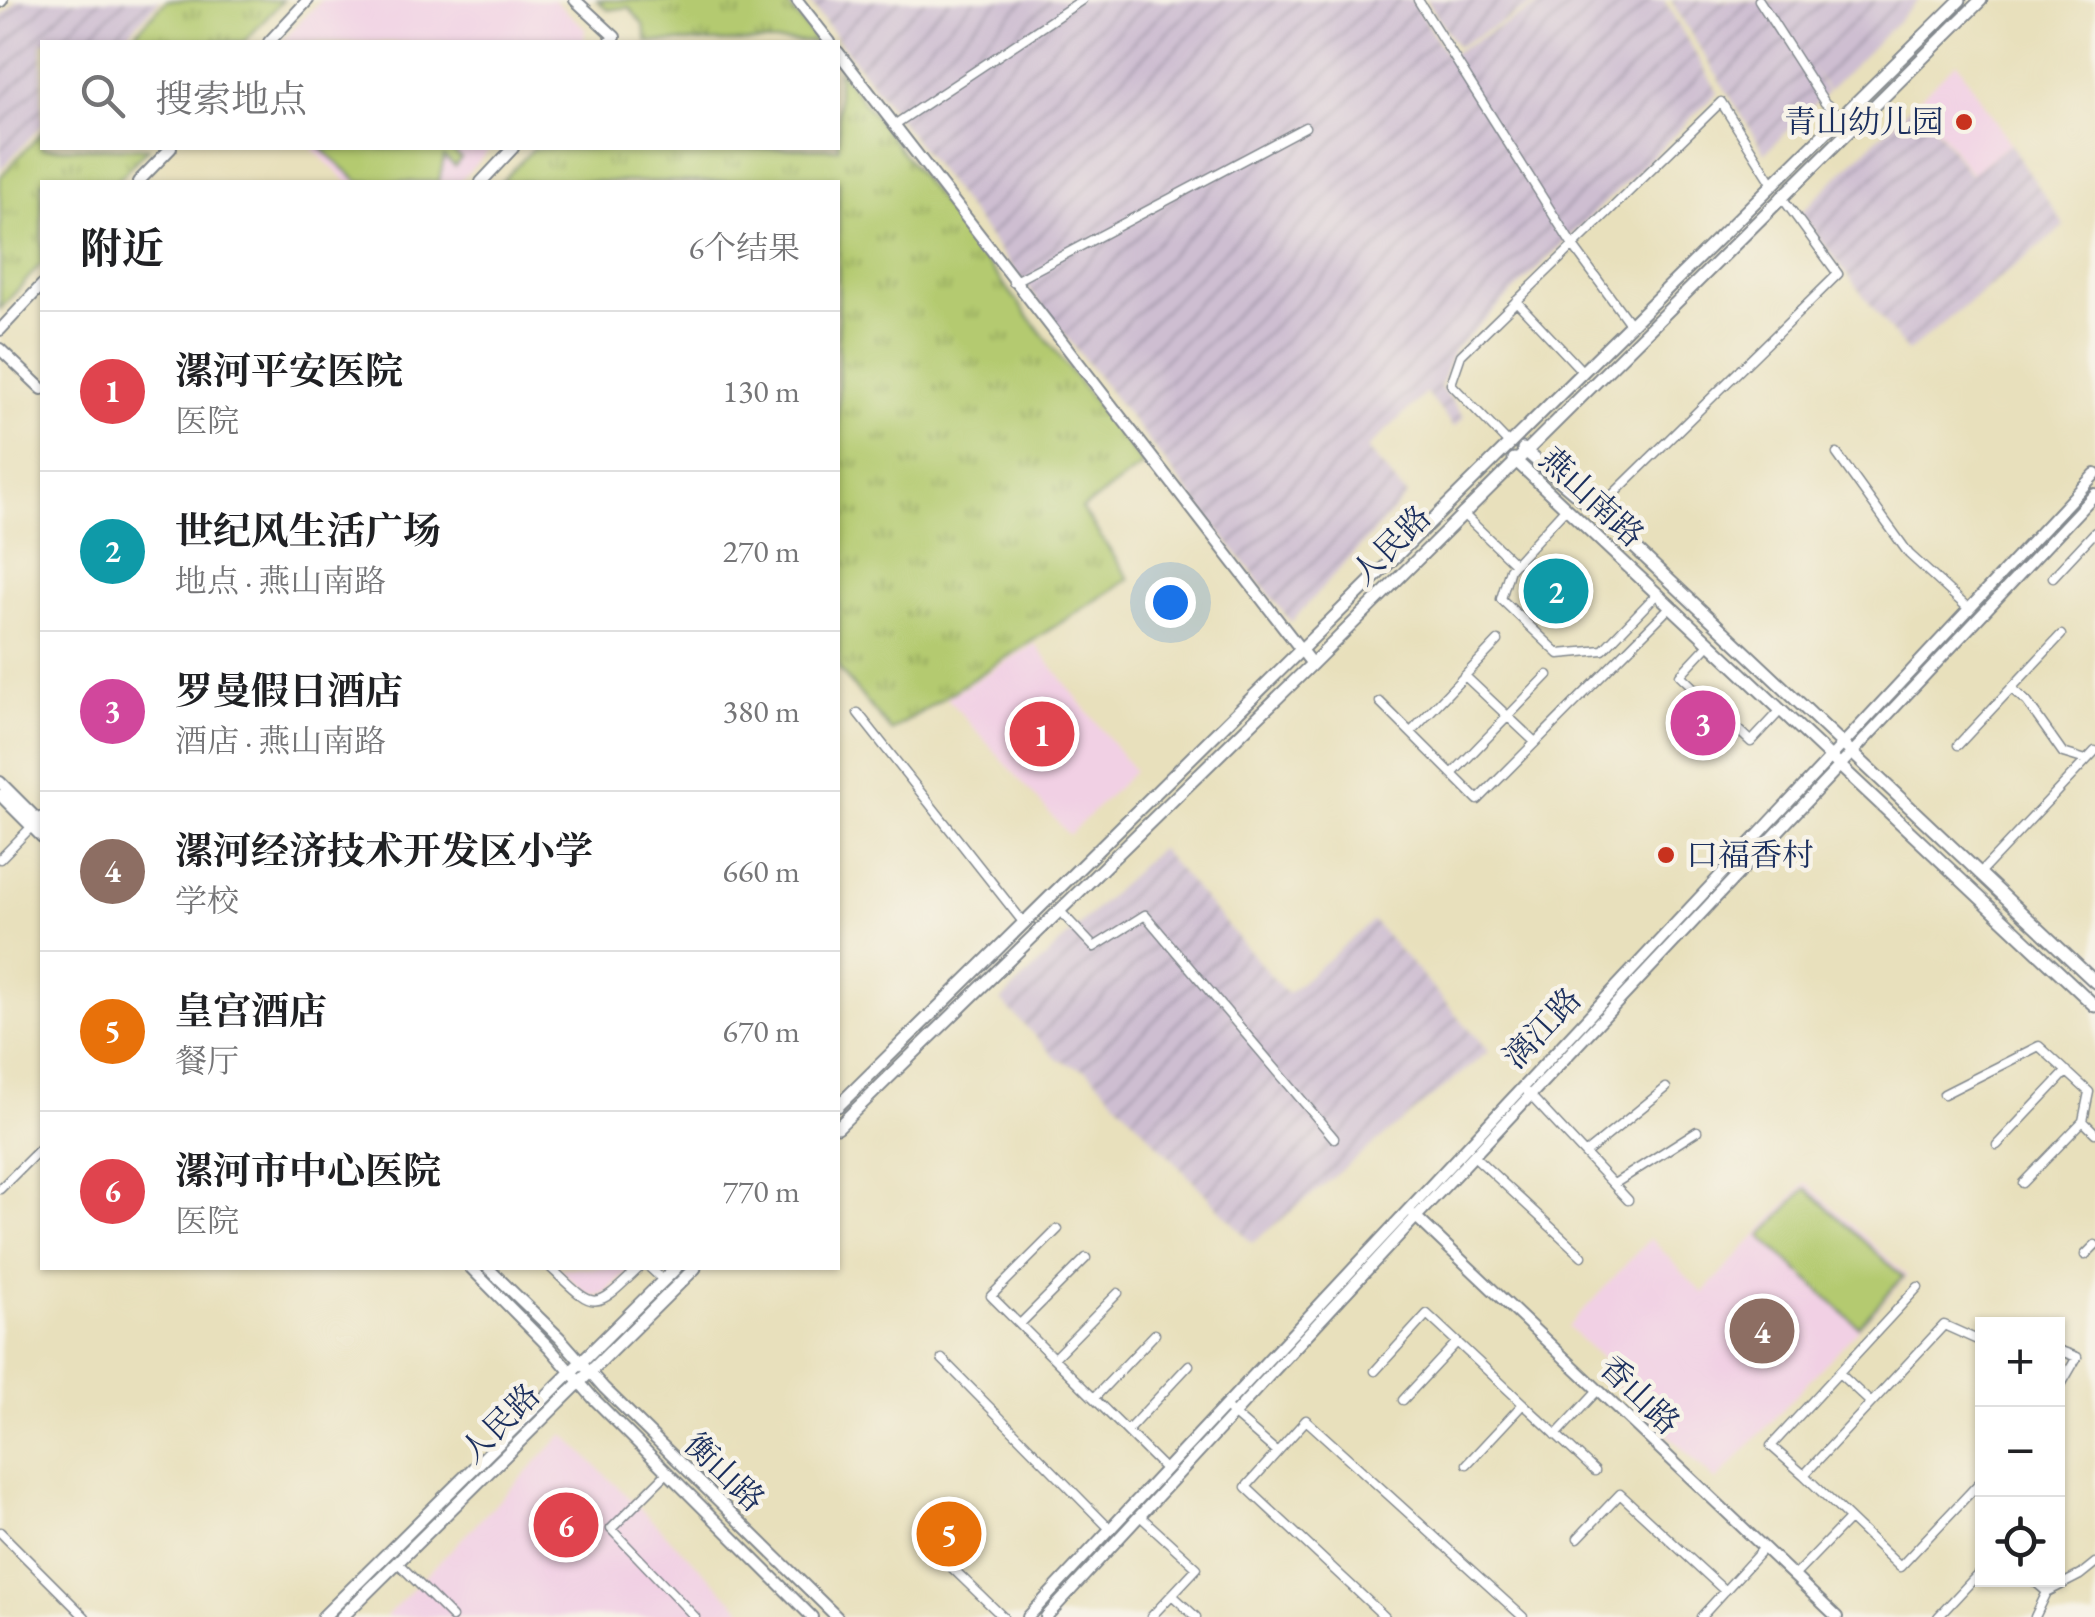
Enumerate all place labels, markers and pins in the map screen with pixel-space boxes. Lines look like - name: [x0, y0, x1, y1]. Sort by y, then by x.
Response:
- place label: 青山幼儿园: [1784, 101, 1944, 143]
- marker: 青山幼儿园: [1953, 111, 1975, 133]
- pin: 2: [1524, 554, 1588, 628]
- pin: 3: [1670, 686, 1736, 760]
- pin: 1: [1010, 696, 1074, 772]
- place label: 口福香村: [1686, 834, 1814, 876]
- marker: 口福香村: [1655, 844, 1677, 866]
- pin: 4: [1730, 1294, 1794, 1368]
- pin: 6: [534, 1488, 598, 1562]
- pin: 5: [916, 1496, 982, 1572]

